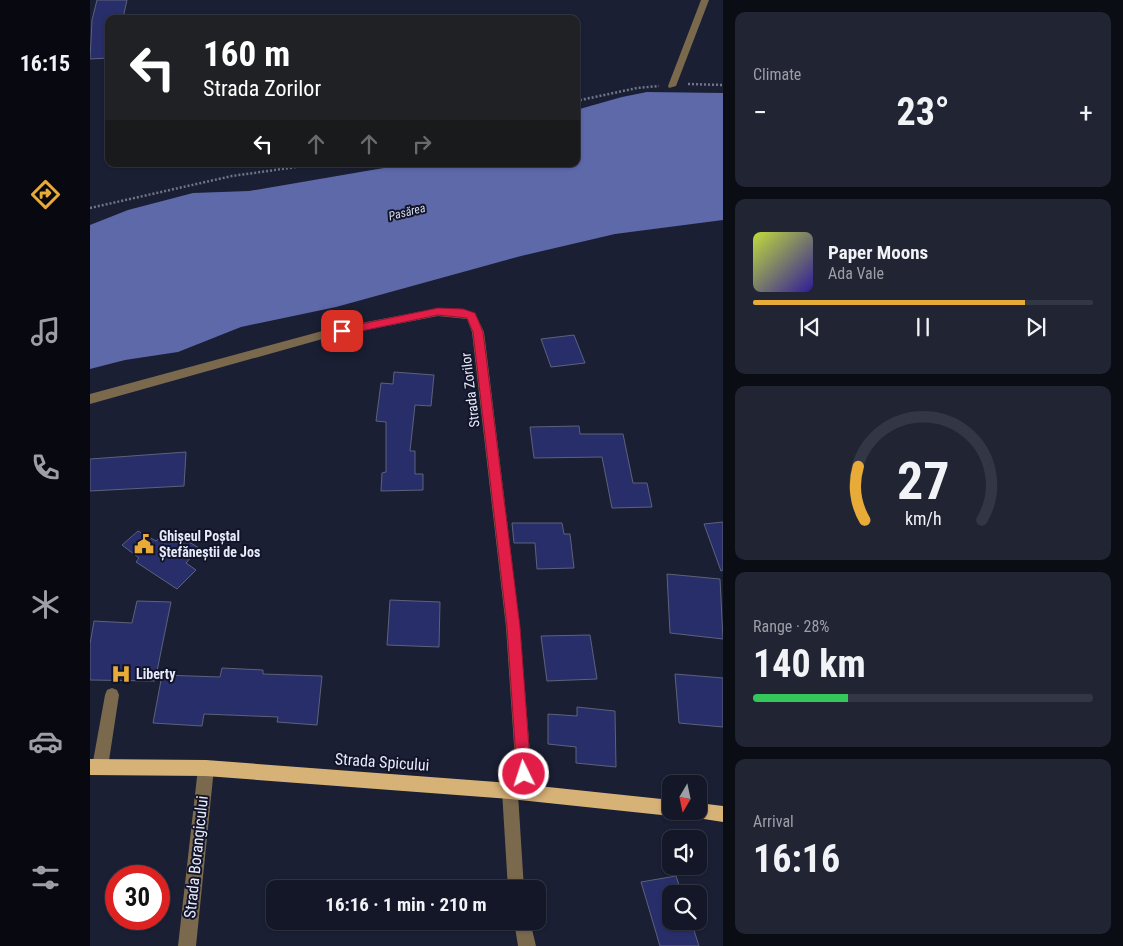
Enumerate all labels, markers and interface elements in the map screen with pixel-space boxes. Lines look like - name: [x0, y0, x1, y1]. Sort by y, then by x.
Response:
- text: 160 m: [203, 34, 290, 75]
- icon: left: [120, 35, 185, 100]
- text: 16:15: [20, 51, 70, 76]
- text: Climate: [753, 65, 801, 84]
- text: Strada Zorilor: [203, 76, 321, 101]
- text: 23°: [896, 90, 950, 134]
- text: −: [753, 96, 767, 129]
- text: +: [1079, 96, 1093, 129]
- icon: left: [249, 130, 277, 158]
- icon: ahead: [302, 130, 330, 158]
- icon: ahead: [355, 130, 383, 158]
- icon: right: [408, 130, 436, 158]
- icon: directions: [28, 177, 63, 212]
- water label: Pasărea: [387, 201, 427, 223]
- text: Paper Moons: [828, 241, 928, 264]
- text: Ada Vale: [828, 264, 884, 283]
- pin: [321, 310, 363, 352]
- icon: previous: [796, 313, 824, 341]
- icon: pause: [909, 313, 937, 341]
- icon: next: [1022, 313, 1050, 341]
- icon: music: [28, 314, 63, 349]
- icon: arrive: [328, 317, 356, 345]
- street label: Strada Zorilor: [457, 352, 483, 428]
- icon: phone: [28, 450, 63, 485]
- text: 27: [897, 451, 949, 512]
- text: km/h: [905, 508, 941, 529]
- place label: Ghișeul Poștal Ștefăneștii de Jos: [159, 528, 260, 561]
- public building icon: Ghișeul Poștal Ștefăneștii de Jos: [133, 533, 155, 555]
- icon: climate: [28, 587, 63, 622]
- text: Range · 28%: [753, 617, 829, 636]
- text: 140 km: [753, 642, 866, 686]
- hospital icon: Liberty: [110, 663, 132, 685]
- place label: Liberty: [136, 666, 176, 682]
- icon: car: [28, 724, 63, 759]
- position arrow: [497, 747, 549, 799]
- street label: Strada Spicului: [334, 749, 430, 775]
- north arrow: [662, 775, 708, 820]
- map controls: [662, 775, 707, 930]
- street label: Strada Borangicului: [180, 795, 212, 919]
- text: Arrival: [753, 812, 794, 831]
- button: sound: [662, 830, 707, 875]
- text: 16:16: [753, 837, 840, 881]
- icon: filters: [28, 860, 63, 895]
- speed limit sign: 30: [105, 865, 170, 930]
- button: search: [662, 885, 707, 930]
- text: 16:16 · 1 min · 210 m: [325, 893, 487, 916]

